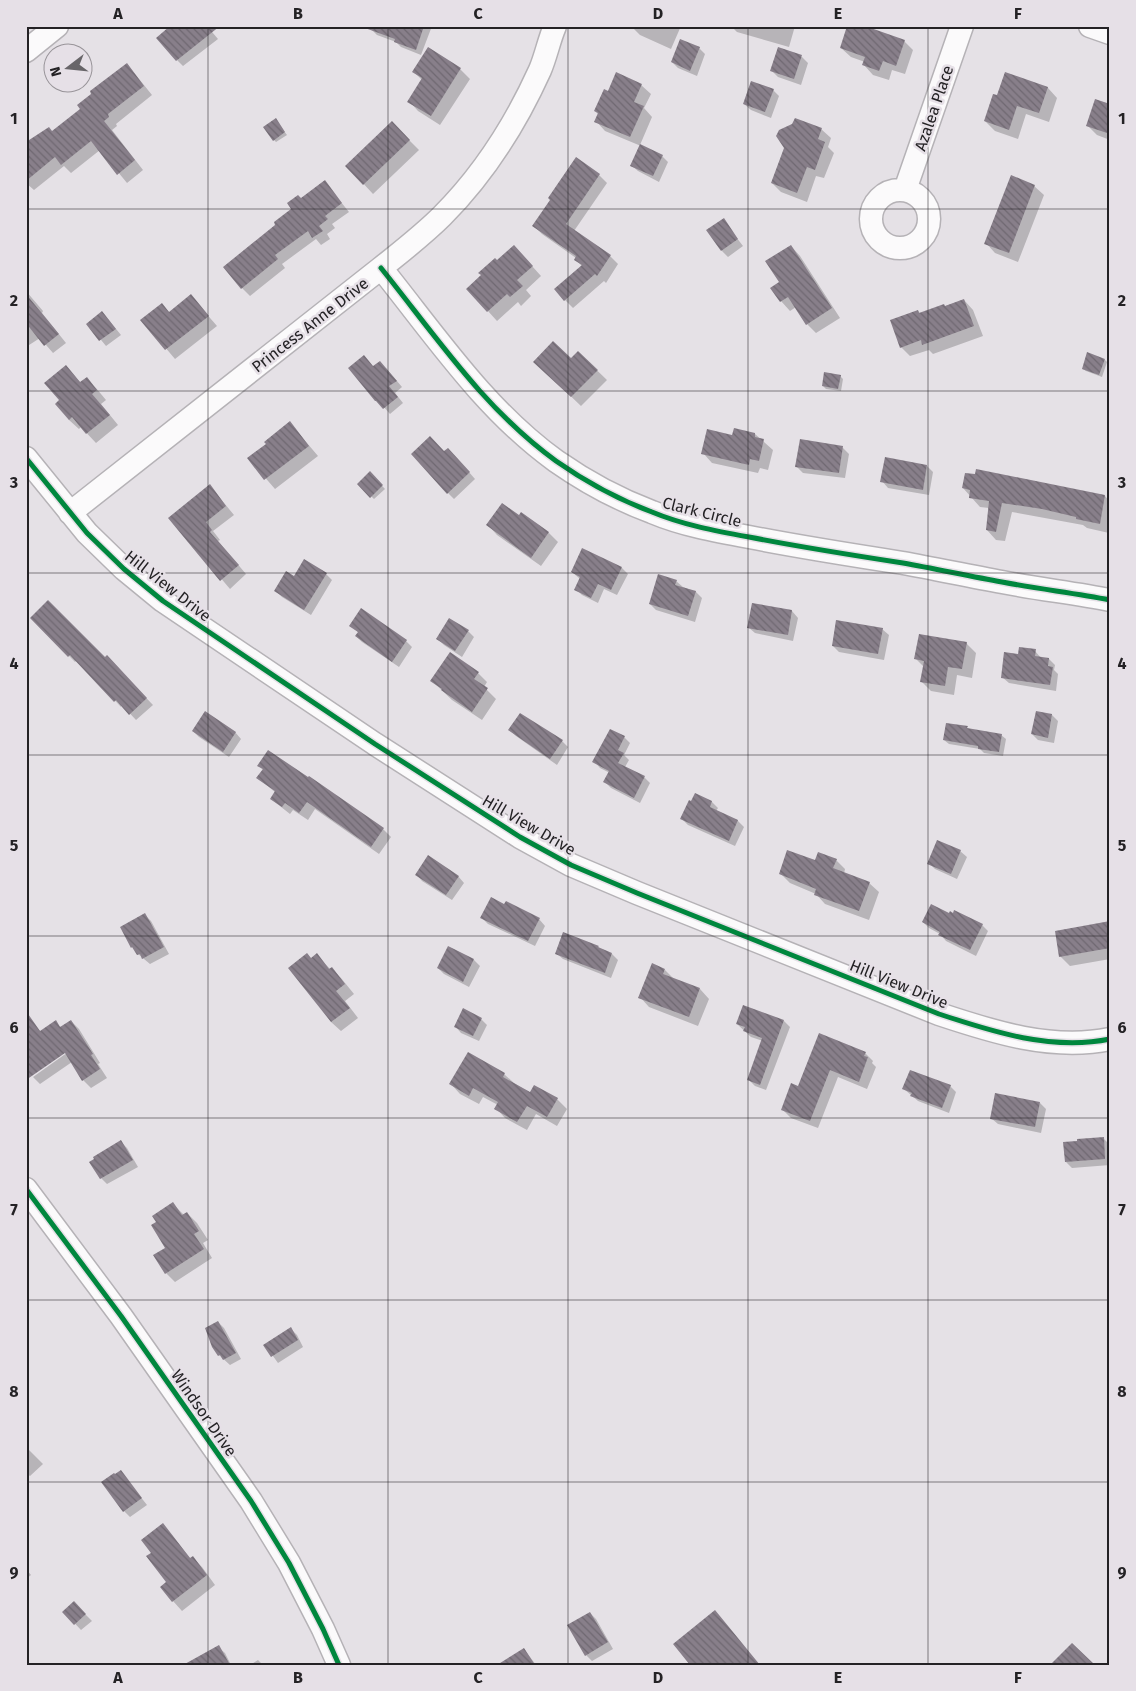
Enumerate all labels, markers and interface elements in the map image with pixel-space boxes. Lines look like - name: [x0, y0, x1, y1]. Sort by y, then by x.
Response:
- text: A: [112, 4, 123, 23]
- text: B: [293, 4, 303, 23]
- text: C: [473, 4, 483, 23]
- text: D: [653, 4, 663, 23]
- text: E: [834, 4, 842, 23]
- text: F: [1014, 4, 1022, 23]
- north arrow: [42, 42, 92, 92]
- street label: Azalea Place: [911, 63, 957, 153]
- text: N: [47, 65, 65, 78]
- text: 1: [10, 109, 18, 128]
- text: 1: [1118, 109, 1126, 128]
- street label: Princess Anne Drive: [248, 274, 372, 376]
- text: 2: [10, 291, 18, 310]
- text: 2: [1118, 291, 1126, 310]
- text: 3: [9, 473, 18, 492]
- text: 3: [1117, 473, 1126, 492]
- street label: Clark Circle: [660, 493, 744, 531]
- street label: Hill View Drive: [121, 546, 215, 626]
- text: 4: [9, 654, 19, 673]
- text: 4: [1117, 654, 1127, 673]
- street label: Hill View Drive: [479, 791, 579, 859]
- text: 5: [10, 836, 19, 855]
- text: 5: [1118, 836, 1127, 855]
- street label: Hill View Drive: [847, 956, 951, 1012]
- text: 6: [9, 1018, 19, 1037]
- text: 6: [1117, 1018, 1127, 1037]
- text: 7: [10, 1200, 18, 1219]
- text: 7: [1118, 1200, 1126, 1219]
- street label: Windsor Drive: [167, 1366, 241, 1460]
- text: 8: [9, 1382, 19, 1401]
- text: 8: [1117, 1382, 1127, 1401]
- text: 9: [10, 1563, 19, 1582]
- text: 9: [1118, 1563, 1127, 1582]
- text: A: [112, 1668, 123, 1687]
- text: B: [293, 1668, 303, 1687]
- text: C: [473, 1668, 483, 1687]
- text: D: [653, 1668, 663, 1687]
- text: E: [834, 1668, 842, 1687]
- text: F: [1014, 1668, 1022, 1687]

